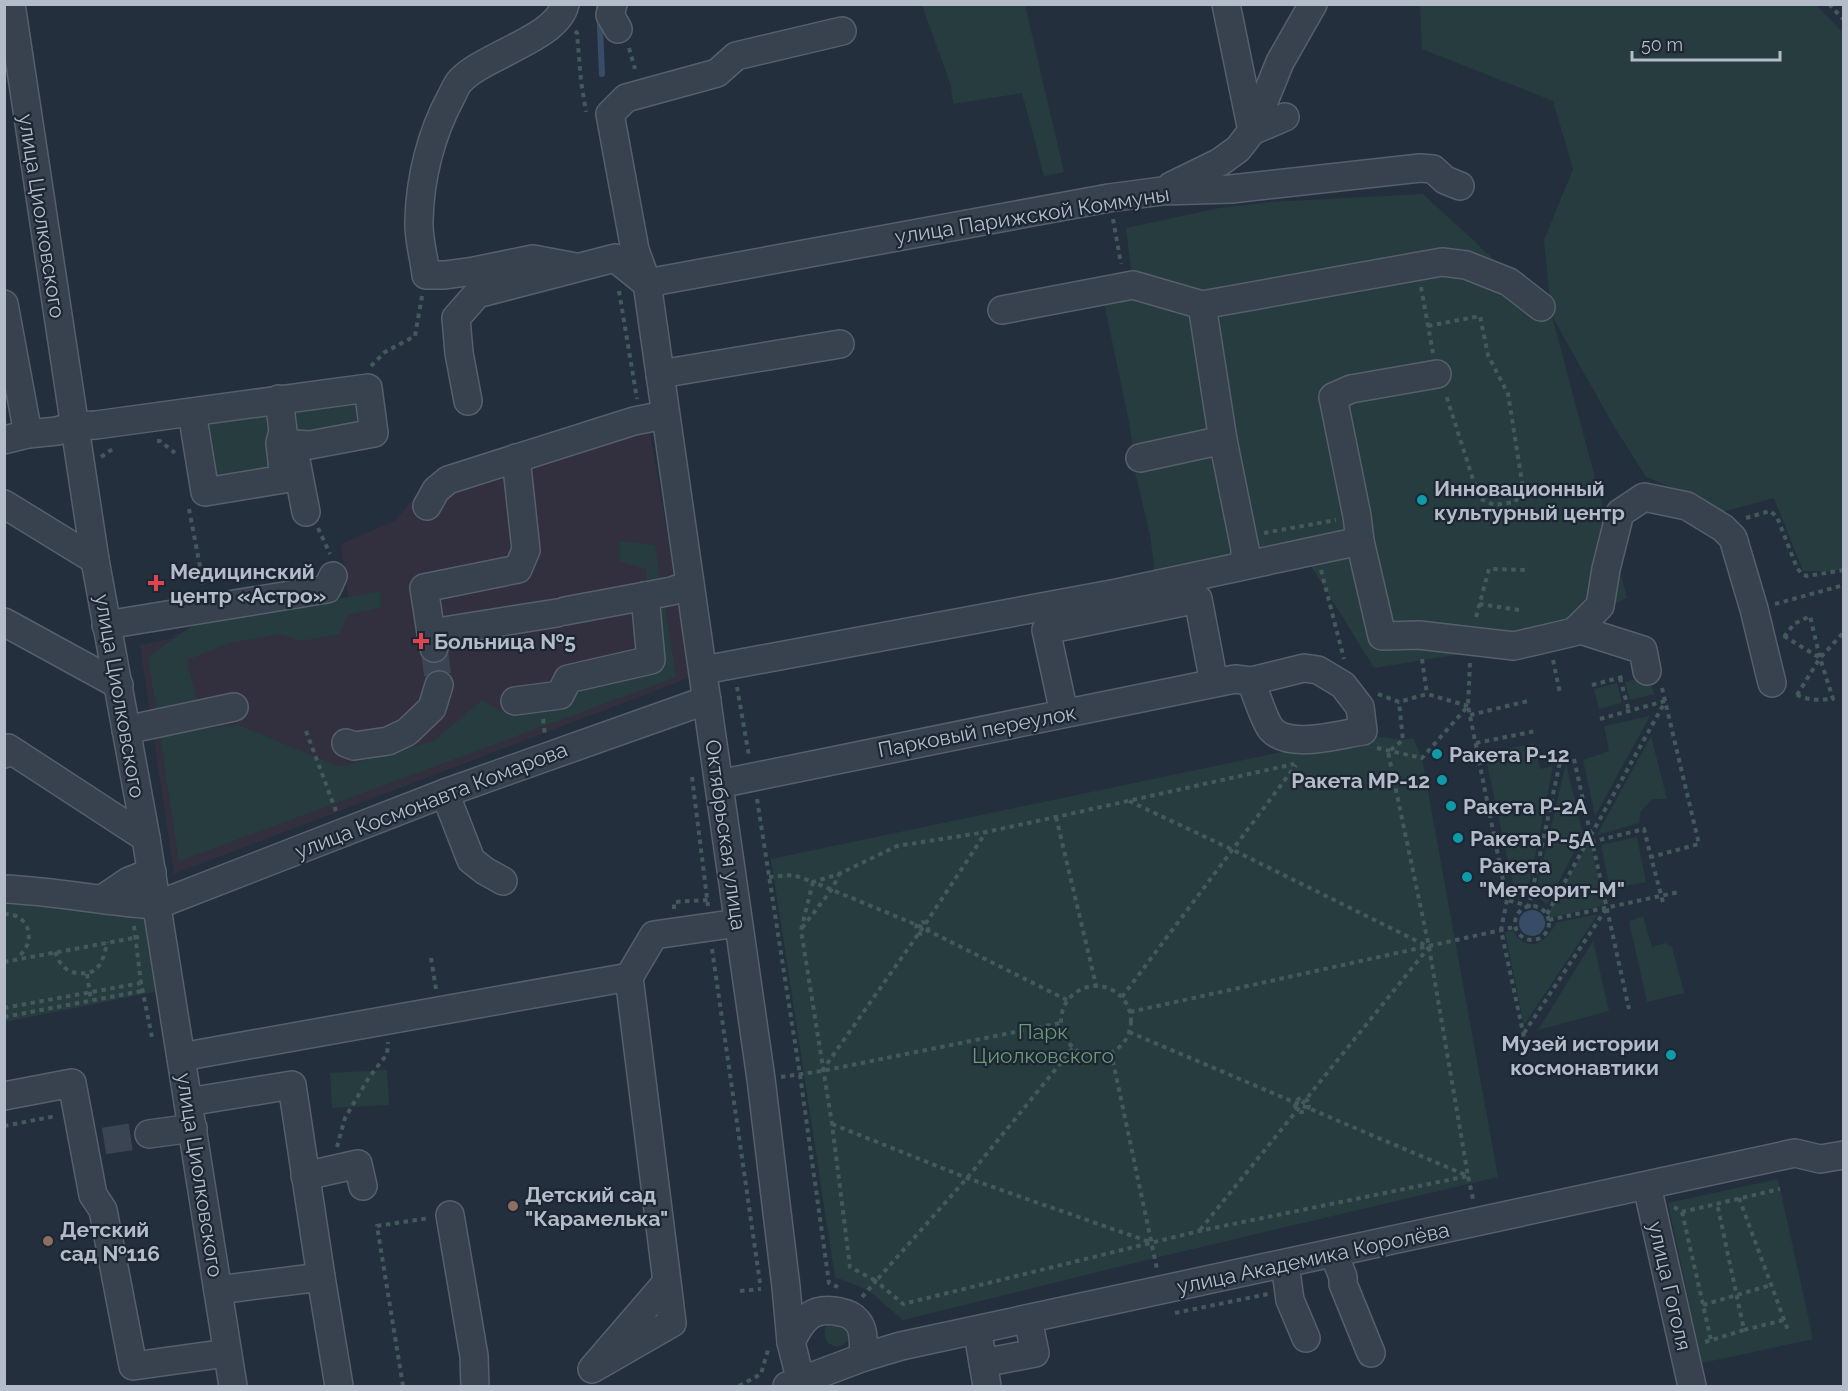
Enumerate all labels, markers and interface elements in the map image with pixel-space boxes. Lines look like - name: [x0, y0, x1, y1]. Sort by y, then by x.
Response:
- scale bar: [1632, 24, 1780, 62]
- text: 50 m: [1641, 34, 1683, 55]
- street label: улица Циолковского: [13, 112, 71, 320]
- street label: улица Парижской Коммуны: [893, 181, 1171, 249]
- place label: Инновационный культурный центр: [1434, 476, 1625, 525]
- marker: Инновационный культурный центр: [1415, 493, 1429, 507]
- place label: Медицинский центр «Астро»: [170, 559, 326, 608]
- marker: Медицинский центр «Астро»: [147, 574, 165, 592]
- street label: улица Циолковского: [90, 592, 150, 800]
- place label: Больница №5: [434, 629, 576, 654]
- marker: Больница №5: [412, 632, 430, 650]
- street label: Парковый переулок: [876, 699, 1078, 762]
- street label: улица Космонавта Комарова: [291, 736, 571, 864]
- street label: Октябрьская улица: [700, 738, 752, 932]
- place label: Ракета Р-12: [1449, 742, 1570, 767]
- marker: Ракета Р-12: [1430, 747, 1444, 761]
- place label: Ракета МР-12: [1291, 768, 1430, 793]
- marker: Ракета МР-12: [1435, 773, 1449, 787]
- place label: Ракета Р-2А: [1463, 794, 1588, 819]
- marker: Ракета Р-2А: [1444, 799, 1458, 813]
- place label: Ракета Р-5А: [1470, 826, 1595, 851]
- marker: Ракета Р-5А: [1451, 831, 1465, 845]
- place label: Ракета "Метеорит-М": [1479, 853, 1625, 902]
- marker: Ракета "Метеорит-М": [1460, 870, 1474, 884]
- park label: Парк Циолковского: [972, 1019, 1114, 1068]
- place label: Музей истории космонавтики: [1501, 1031, 1659, 1080]
- marker: Музей истории космонавтики: [1664, 1048, 1678, 1062]
- street label: улица Циолковского: [171, 1071, 229, 1279]
- place label: Детский сад "Карамелька": [525, 1182, 668, 1231]
- marker: Детский сад "Карамелька": [506, 1199, 520, 1213]
- place label: Детский сад №116: [60, 1217, 160, 1266]
- street label: улица Академика Королёва: [1175, 1217, 1451, 1299]
- street label: улица Гоголя: [1643, 1219, 1697, 1353]
- marker: Детский сад №116: [41, 1234, 55, 1248]

